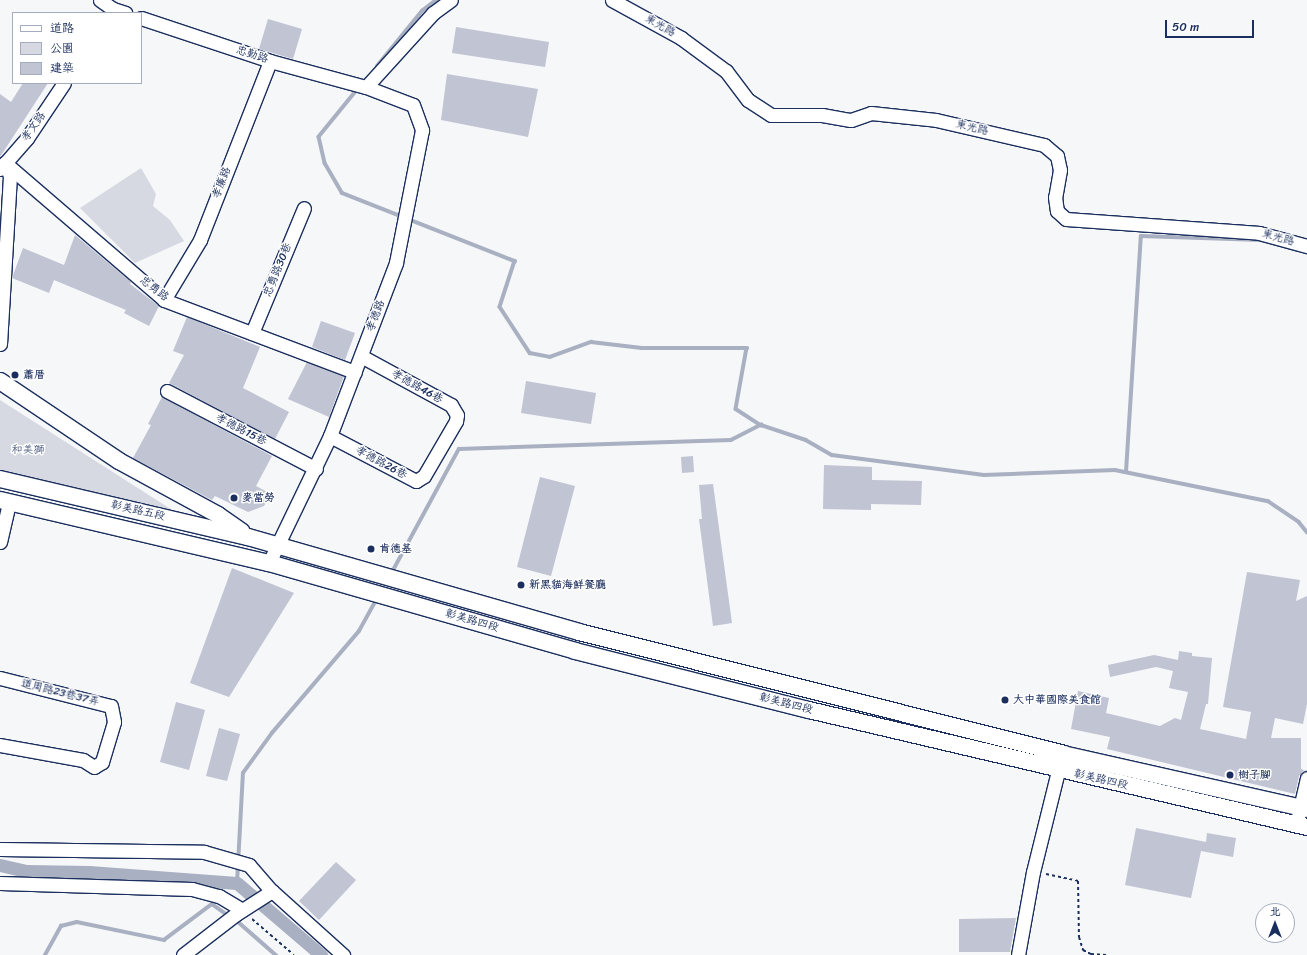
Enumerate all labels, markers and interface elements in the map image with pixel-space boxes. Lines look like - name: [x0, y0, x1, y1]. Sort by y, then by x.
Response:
- legend: [12, 12, 142, 84]
- street label: 東光路: [642, 12, 678, 40]
- scale bar: [1167, 12, 1256, 38]
- text: 50 m: [1172, 16, 1199, 38]
- text: 道路: [50, 17, 74, 39]
- text: 公園: [50, 37, 74, 59]
- street label: 忠勤路: [234, 44, 270, 66]
- text: 建築: [50, 57, 74, 79]
- street label: 孝文路: [19, 110, 49, 144]
- street label: 東光路: [954, 118, 990, 138]
- street label: 孝廉路: [210, 165, 234, 201]
- street label: 東光路: [1260, 227, 1296, 249]
- street label: 忠勇路30巷: [261, 241, 295, 299]
- street label: 忠勇路: [137, 274, 171, 304]
- street label: 孝德路: [364, 298, 388, 334]
- street label: 孝德路46巷: [389, 367, 445, 407]
- place label: 蕭厝: [23, 368, 45, 382]
- marker: 蕭厝: [10, 370, 20, 380]
- street label: 孝德路15巷: [213, 412, 269, 448]
- park label: 和美獅: [12, 443, 44, 457]
- street label: 孝德路26巷: [353, 444, 409, 482]
- place label: 麥當勞: [242, 491, 275, 505]
- marker: 麥當勞: [229, 493, 239, 503]
- street label: 彰美路五段: [110, 498, 166, 524]
- place label: 肯德基: [379, 542, 412, 556]
- marker: 肯德基: [366, 544, 376, 554]
- place label: 新黑貓海鮮餐廳: [529, 578, 606, 592]
- marker: 新黑貓海鮮餐廳: [516, 580, 526, 590]
- street label: 彰美路四段: [444, 607, 500, 635]
- street label: 道周路23巷37弄: [20, 677, 100, 709]
- street label: 彰美路四段: [758, 691, 814, 717]
- place label: 大中華國際美食館: [1013, 693, 1101, 707]
- marker: 大中華國際美食館: [1000, 695, 1010, 705]
- street label: 彰美路四段: [1073, 767, 1129, 793]
- place label: 樹子腳: [1238, 768, 1271, 782]
- marker: 樹子腳: [1225, 770, 1235, 780]
- text: 北: [1270, 902, 1281, 921]
- north arrow: [1255, 903, 1295, 943]

